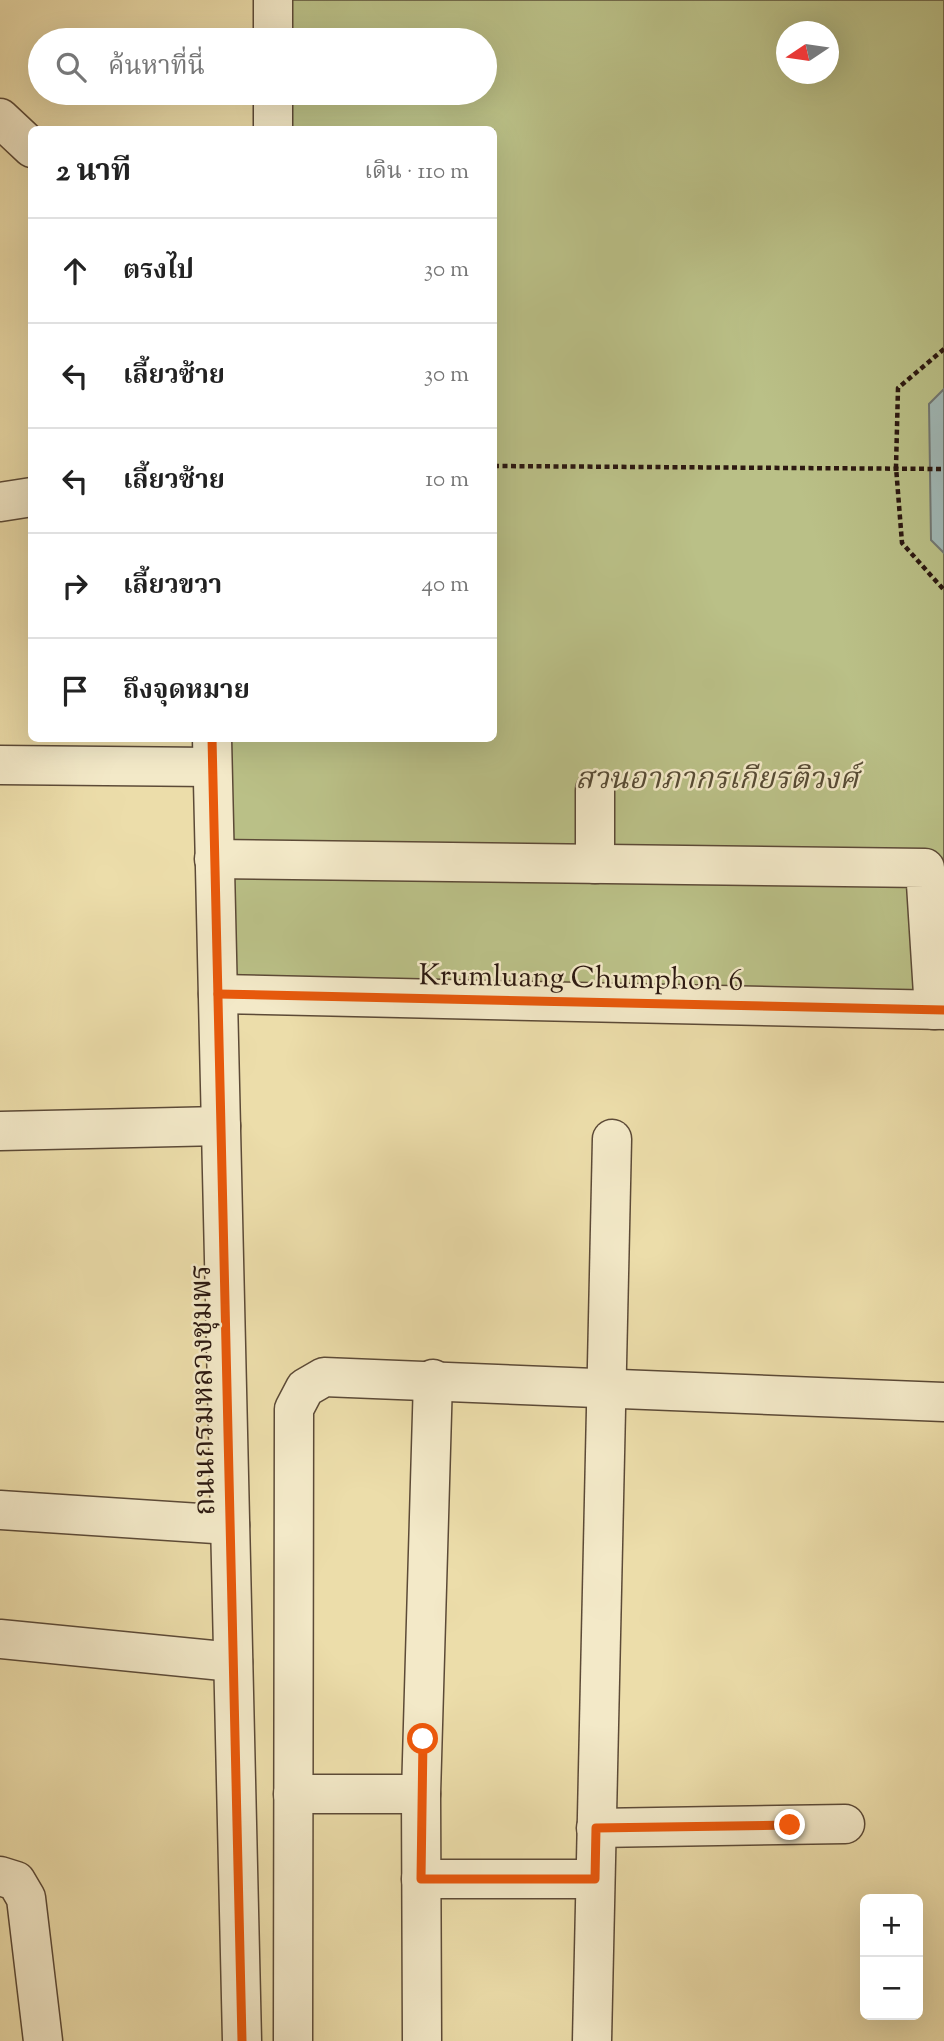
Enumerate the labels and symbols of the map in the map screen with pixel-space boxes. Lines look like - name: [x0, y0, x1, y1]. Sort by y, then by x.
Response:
- north arrow: [776, 21, 839, 84]
- park label: สวนอาภากรเกียรติวงศ์: [575, 759, 864, 802]
- street label: Krumluang Chumphon 6: [418, 955, 744, 1004]
- street label: ถนนกรมหลวงชุมพร: [181, 1264, 228, 1516]
- route start: [407, 1723, 438, 1754]
- route end: [774, 1809, 805, 1840]

